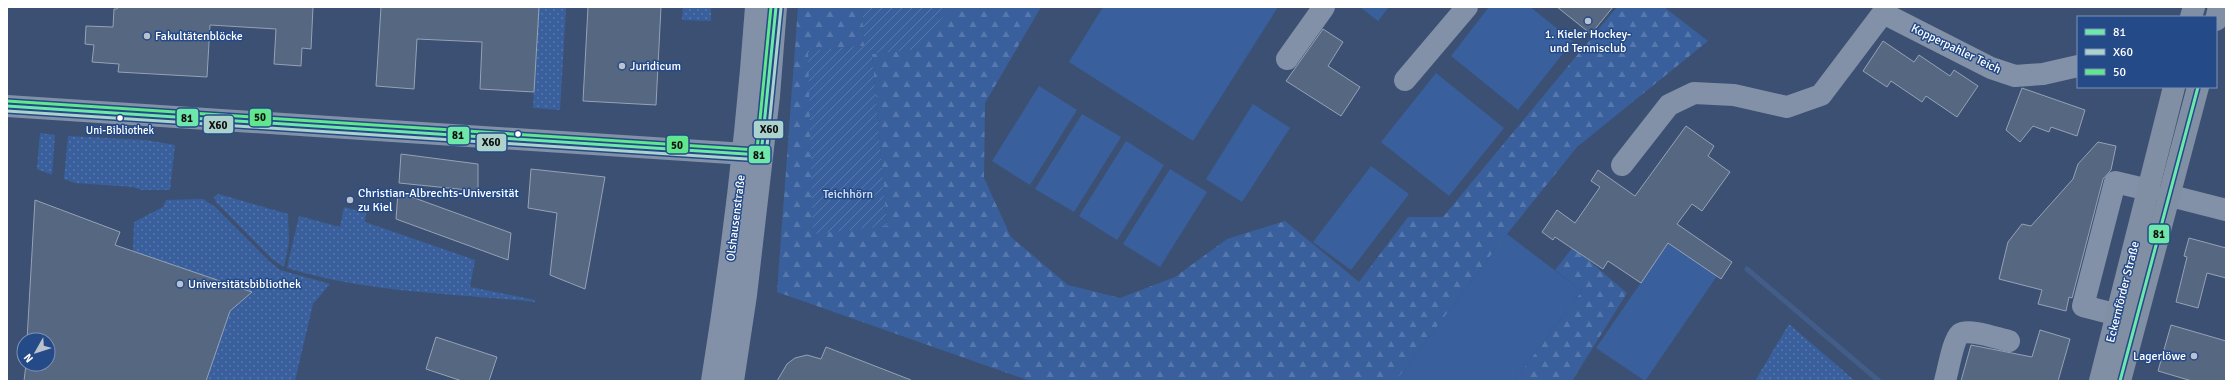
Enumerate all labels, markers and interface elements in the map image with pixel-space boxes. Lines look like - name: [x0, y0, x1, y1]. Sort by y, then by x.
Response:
- marker: 1. Kieler Hockey- und Tennisclub: [1583, 16, 1593, 26]
- legend: [2077, 16, 2217, 88]
- street label: Kopperpahler Teich: [1909, 21, 2003, 77]
- text: 81: [2113, 25, 2126, 40]
- place label: 1. Kieler Hockey- und Tennisclub: [1545, 27, 1631, 56]
- place label: Fakultätenblöcke: [155, 29, 243, 44]
- marker: Fakultätenblöcke: [142, 31, 152, 41]
- text: X60: [2113, 45, 2133, 60]
- place label: Juridicum: [630, 59, 681, 74]
- marker: Juridicum: [617, 61, 627, 71]
- text: 50: [2113, 65, 2126, 80]
- line badge: 81: [176, 108, 199, 127]
- line badge: 50: [249, 108, 272, 127]
- text: 50: [254, 111, 266, 124]
- text: 81: [181, 112, 193, 125]
- marker: Uni-Bibliothek: [115, 113, 125, 123]
- line badge: X60: [203, 115, 234, 134]
- text: X60: [209, 119, 227, 132]
- line badge: X60: [753, 120, 784, 139]
- text: X60: [760, 123, 778, 136]
- place label: Uni-Bibliothek: [86, 124, 155, 137]
- line badge: 81: [447, 126, 470, 145]
- text: 81: [452, 129, 464, 142]
- unlabelled marker: [513, 129, 523, 139]
- line badge: X60: [476, 133, 507, 152]
- line badge: 50: [666, 135, 689, 154]
- text: X60: [482, 136, 500, 149]
- text: 50: [671, 139, 683, 152]
- line badge: 81: [748, 145, 771, 164]
- text: 81: [753, 149, 765, 162]
- street label: Olshausenstraße: [723, 174, 749, 262]
- place label: Christian-Albrechts-Universität zu Kiel: [358, 186, 519, 215]
- park label: Teichhörn: [823, 187, 873, 202]
- marker: Christian-Albrechts-Universität zu Kiel: [345, 195, 355, 205]
- line badge: 81: [2148, 224, 2170, 244]
- text: 81: [2153, 228, 2165, 241]
- street label: Eckernförder Straße: [2103, 240, 2143, 344]
- place label: Universitätsbibliothek: [188, 277, 301, 292]
- marker: Universitätsbibliothek: [175, 279, 185, 289]
- north arrow: [16, 332, 56, 372]
- place label: Lagerlöwe: [2133, 349, 2186, 364]
- text: N: [21, 351, 36, 365]
- marker: Lagerlöwe: [2189, 351, 2199, 361]

